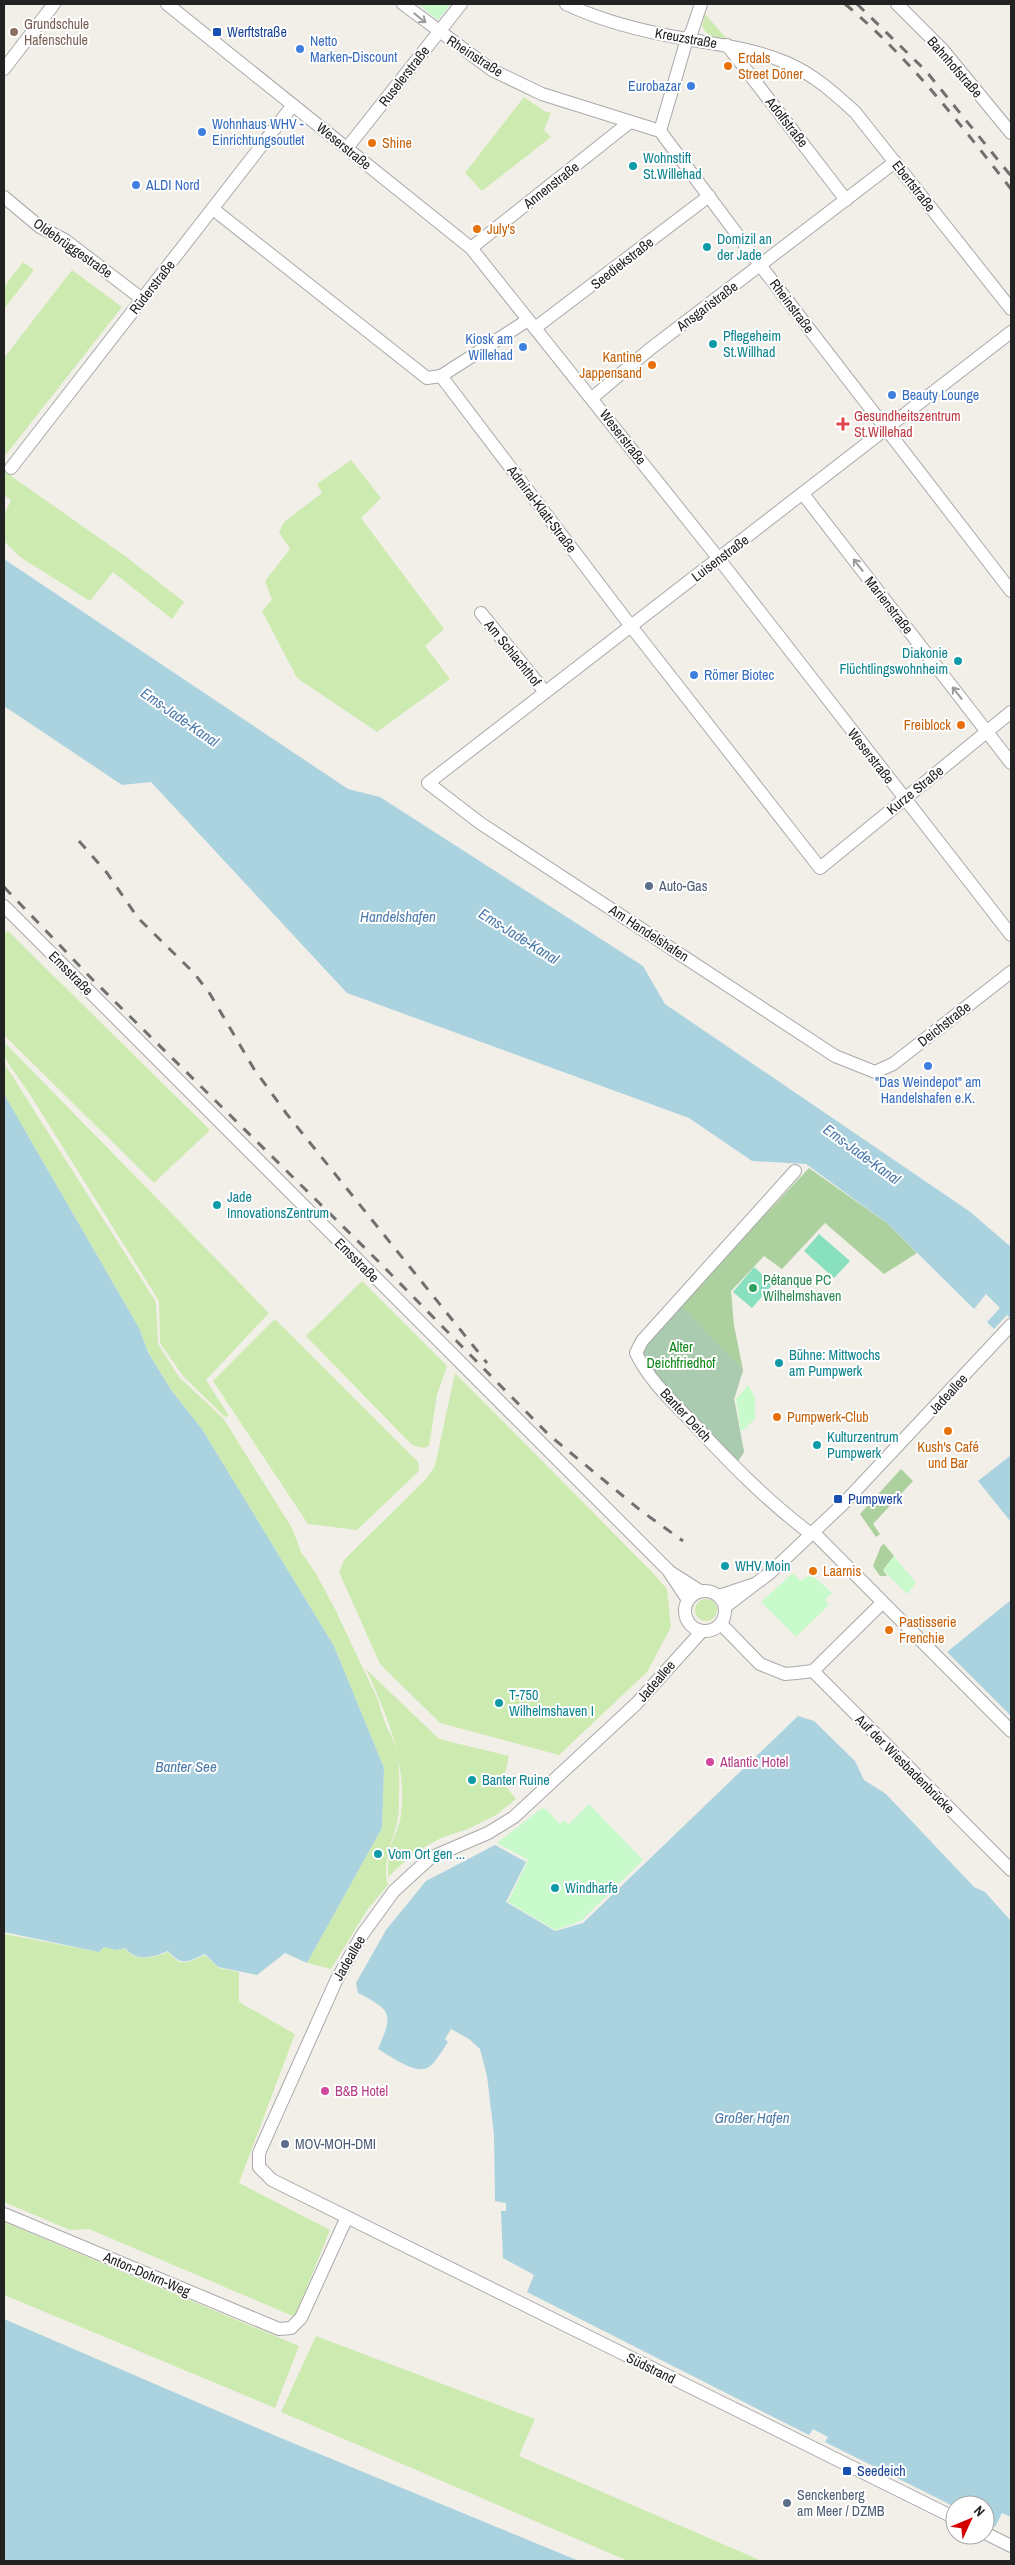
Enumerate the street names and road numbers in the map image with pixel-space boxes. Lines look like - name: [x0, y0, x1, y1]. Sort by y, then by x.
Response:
- street label: Kreuzstraße: [654, 24, 718, 52]
- street label: Rheinstraße: [444, 31, 506, 81]
- street label: Bahnhofstraße: [924, 33, 986, 101]
- street label: Ruselerstraße: [375, 42, 433, 110]
- street label: Adolfstraße: [761, 93, 812, 151]
- street label: Weserstraße: [313, 118, 375, 174]
- street label: Ebertstraße: [888, 157, 940, 215]
- street label: Annenstraße: [519, 158, 582, 213]
- street label: Oldebrüggestraße: [30, 214, 116, 282]
- street label: Seediekstraße: [587, 233, 657, 293]
- street label: Rüderstraße: [125, 256, 179, 318]
- street label: Rheinstraße: [766, 275, 818, 337]
- street label: Ansgaristraße: [672, 277, 741, 335]
- street label: Weserstraße: [596, 406, 650, 468]
- street label: Admiral-Klatt-Straße: [503, 461, 581, 556]
- street label: Luisenstraße: [688, 531, 752, 585]
- street label: Marienstraße: [861, 573, 917, 637]
- street label: Am Schlachthof: [480, 615, 546, 691]
- street label: Weserstraße: [844, 725, 898, 787]
- street label: Kurze Straße: [883, 762, 947, 818]
- street label: Am Handelshafen: [605, 900, 692, 965]
- street label: Emsstraße: [45, 947, 97, 999]
- street label: Deichstraße: [914, 998, 974, 1050]
- street label: Emsstraße: [331, 1234, 383, 1286]
- street label: Jadeallee: [925, 1370, 971, 1418]
- street label: Banter Deich: [657, 1384, 715, 1446]
- street label: Jadeallee: [633, 1657, 679, 1705]
- street label: Auf der Wiesbadenbrücke: [851, 1710, 958, 1817]
- street label: Jadeallee: [329, 1932, 369, 1984]
- street label: Anton-Dohrn-Weg: [100, 2247, 194, 2301]
- street label: Südstrand: [624, 2348, 678, 2388]

